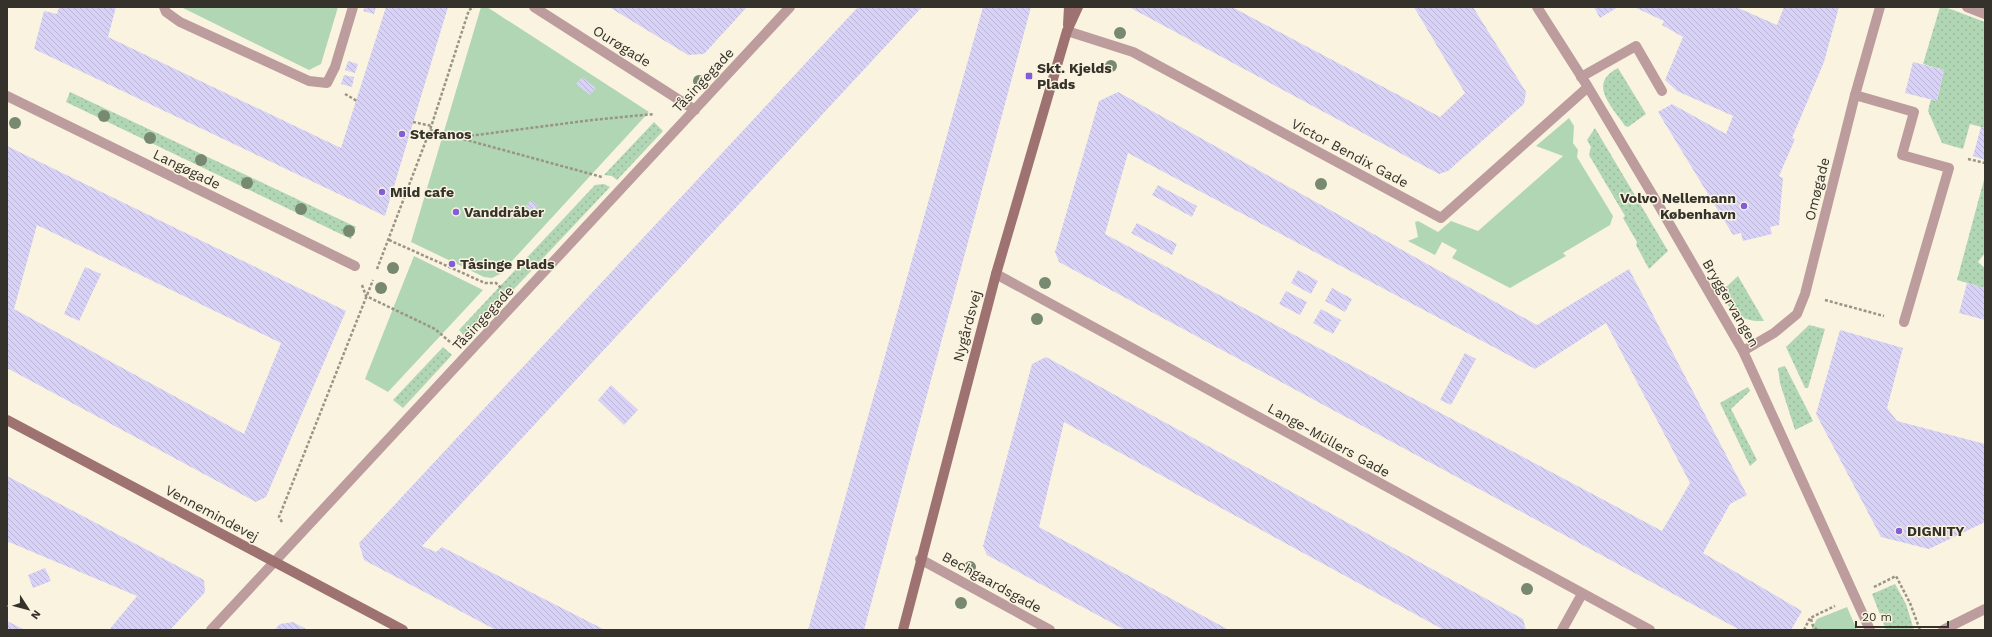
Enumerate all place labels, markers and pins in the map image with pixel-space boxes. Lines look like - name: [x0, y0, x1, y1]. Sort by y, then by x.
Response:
- place label: Skt. Kjelds Plads: [1037, 60, 1112, 92]
- marker: Skt. Kjelds Plads: [1024, 71, 1034, 81]
- place label: Stefanos: [410, 126, 472, 142]
- marker: Stefanos: [397, 129, 407, 139]
- place label: Mild cafe: [390, 184, 454, 200]
- marker: Mild cafe: [377, 187, 387, 197]
- place label: Volvo Nellemann København: [1620, 190, 1736, 222]
- marker: Volvo Nellemann København: [1739, 201, 1749, 211]
- place label: Vanddråber: [464, 204, 544, 220]
- marker: Vanddråber: [451, 207, 461, 217]
- place label: Tåsinge Plads: [460, 256, 555, 272]
- marker: Tåsinge Plads: [447, 259, 457, 269]
- place label: DIGNITY: [1907, 523, 1965, 539]
- marker: DIGNITY: [1894, 526, 1904, 536]

